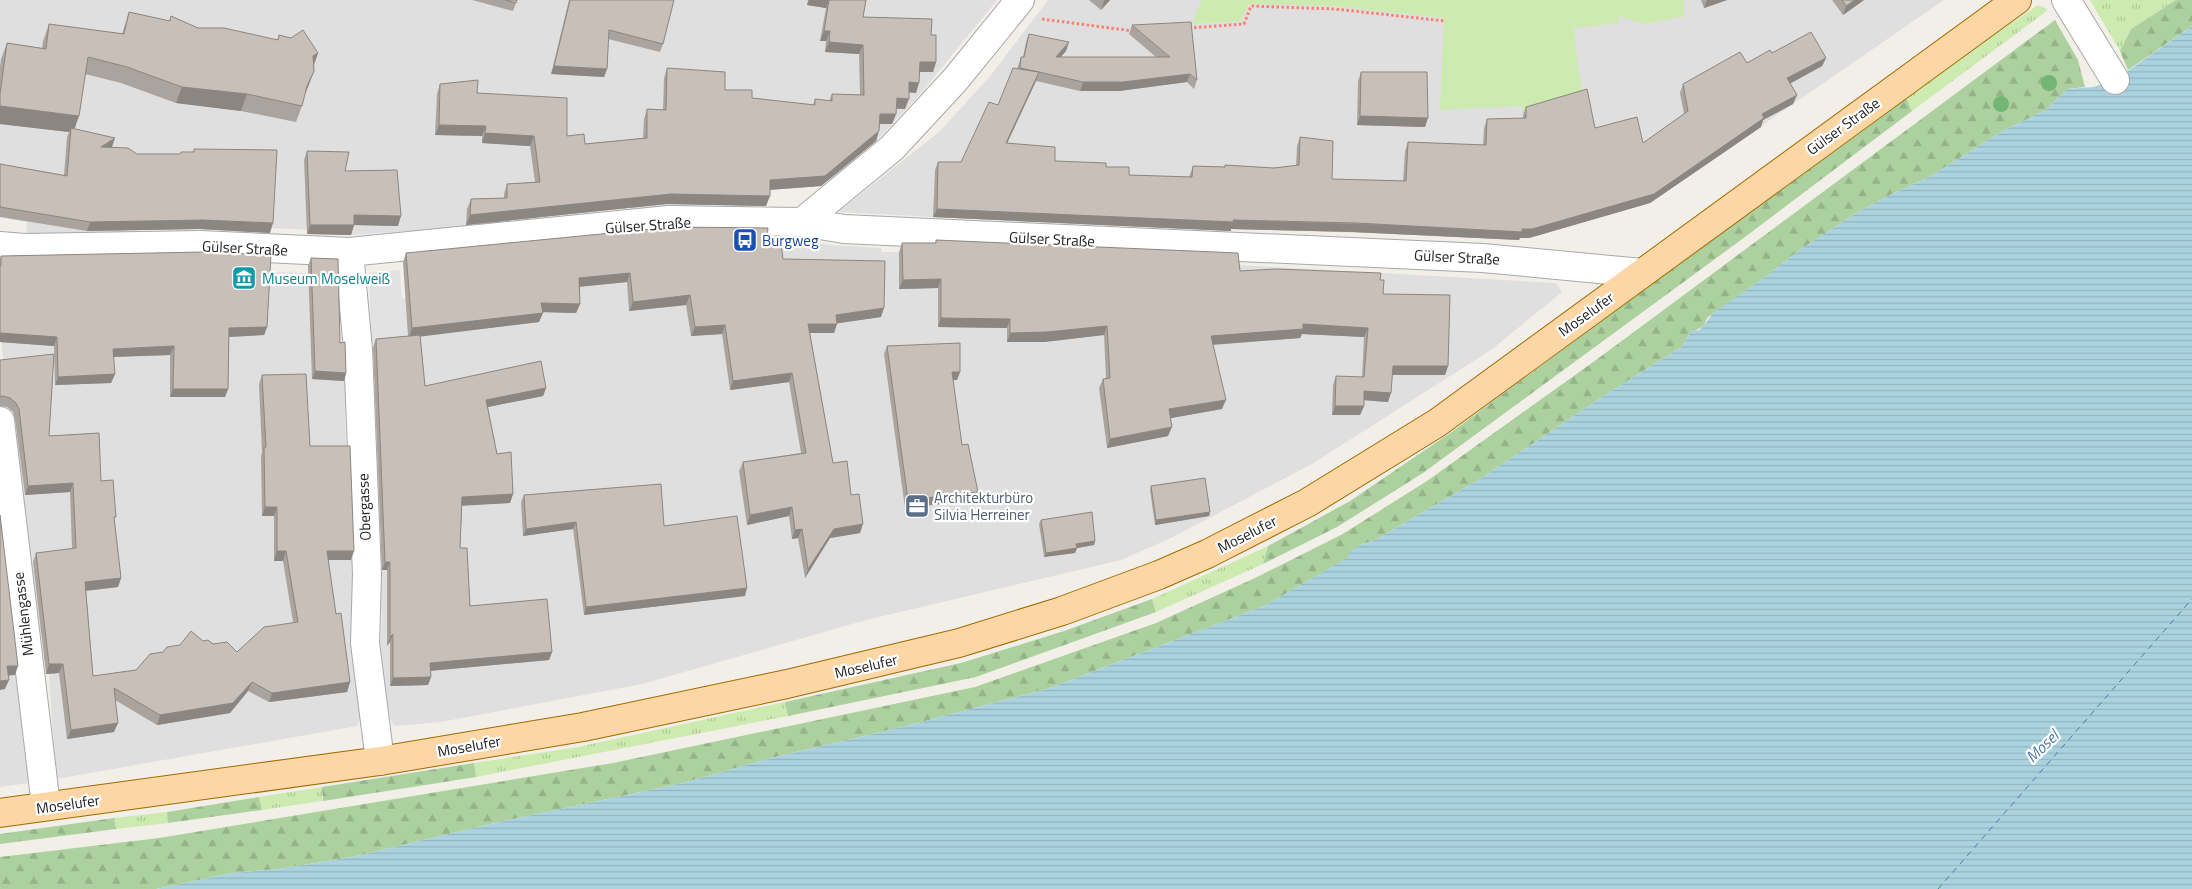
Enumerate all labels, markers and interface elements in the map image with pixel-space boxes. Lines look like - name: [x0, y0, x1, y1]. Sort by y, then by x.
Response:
- street label: Gülser Straße: [1802, 91, 1884, 161]
- street label: Gülser Straße: [604, 211, 692, 239]
- street label: Gülser Straße: [1009, 225, 1095, 253]
- bus stop icon: Burgweg: [732, 227, 758, 253]
- place label: Burgweg: [762, 229, 819, 252]
- street label: Gülser Straße: [202, 234, 288, 262]
- street label: Gülser Straße: [1414, 243, 1500, 271]
- museum icon: Museum Moselweiß: [231, 265, 257, 291]
- place label: Museum Moselweiß: [262, 267, 391, 290]
- street label: Moselufer: [1553, 286, 1619, 342]
- street label: Obergasse: [351, 473, 377, 541]
- place label: Architekturbüro Silvia Herreiner: [934, 486, 1033, 526]
- office icon: Architekturbüro Silvia Herreiner: [904, 493, 930, 519]
- street label: Moselufer: [1213, 509, 1281, 559]
- street label: Mühlengasse: [6, 571, 40, 657]
- street label: Moselufer: [832, 648, 900, 684]
- water label: Mosel: [2020, 723, 2065, 768]
- street label: Moselufer: [435, 729, 503, 763]
- street label: Moselufer: [35, 788, 101, 820]

